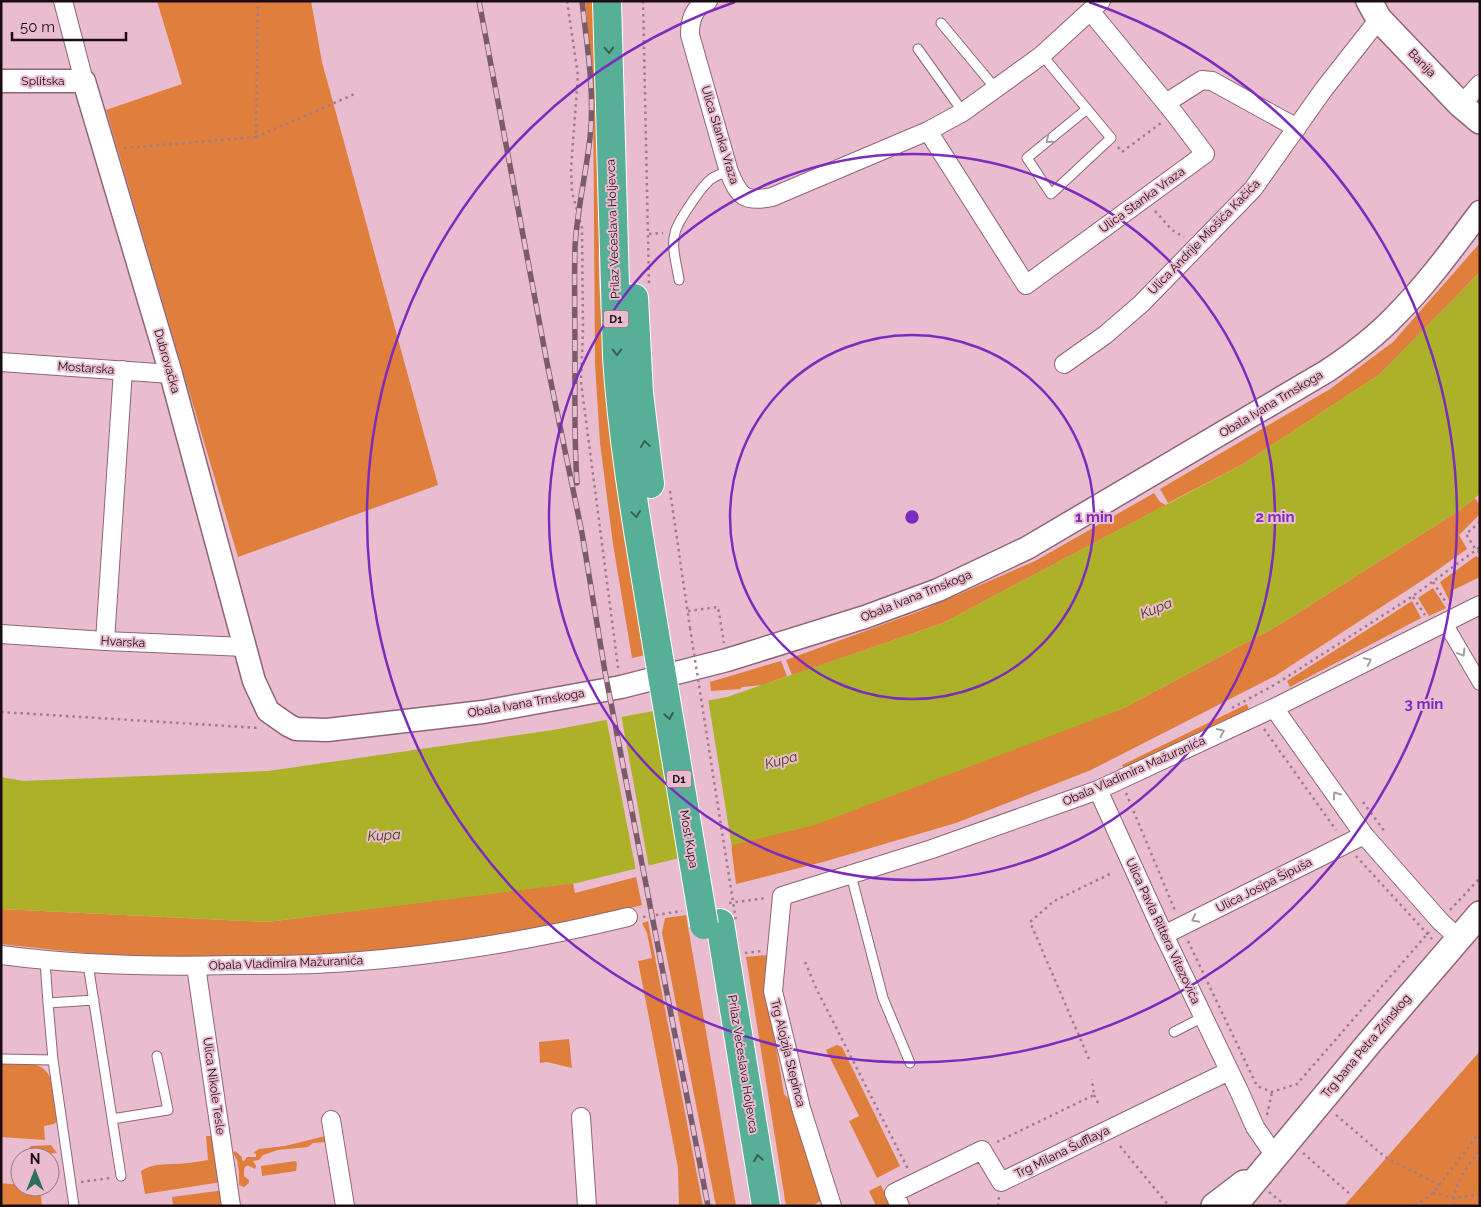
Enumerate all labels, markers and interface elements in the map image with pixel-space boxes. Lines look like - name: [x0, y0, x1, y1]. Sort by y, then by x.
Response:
- scale bar: [12, 10, 126, 42]
- text: 50 m: [20, 18, 55, 36]
- one-way arrow: [603, 46, 614, 54]
- street label: Banija: [1405, 46, 1439, 80]
- street label: Splitska: [21, 74, 65, 88]
- street label: Ulica Stanka Vraza: [698, 84, 742, 186]
- one-way arrow: [1046, 134, 1055, 142]
- street label: Prilaz Većeslava Holjevca: [604, 159, 622, 299]
- street label: Ulica Stanka Vraza: [1097, 164, 1187, 236]
- street label: Ulica Andrije Miošića Kačića: [1145, 177, 1263, 297]
- road number: D1: [604, 310, 628, 328]
- street label: Dubrovačka: [151, 327, 183, 395]
- one-way arrow: [612, 349, 622, 357]
- street label: Mostarska: [57, 359, 115, 377]
- street label: Obala Ivana Trnskoga: [1217, 368, 1325, 440]
- one-way arrow: [640, 440, 651, 448]
- centre of rings: [903, 508, 921, 526]
- text: 1 min: [1075, 508, 1113, 526]
- text: 2 min: [1256, 508, 1294, 526]
- one-way arrow: [630, 509, 640, 518]
- street label: Obala Ivana Trnskoga: [859, 567, 973, 625]
- water label: Kupa: [1138, 594, 1174, 622]
- street label: Hvarska: [100, 634, 146, 650]
- one-way arrow: [1456, 648, 1466, 657]
- one-way arrow: [1363, 657, 1372, 668]
- street label: Obala Ivana Trnskoga: [467, 686, 585, 720]
- text: 3 min: [1405, 695, 1443, 713]
- one-way arrow: [663, 712, 673, 721]
- one-way arrow: [1216, 729, 1225, 739]
- street label: Obala Vladimira Mažuranića: [1061, 733, 1207, 809]
- water label: Kupa: [763, 748, 799, 772]
- road number: D1: [666, 771, 692, 788]
- one-way arrow: [1333, 792, 1341, 801]
- street label: Most Kupa: [677, 809, 701, 869]
- water label: Kupa: [367, 826, 401, 844]
- street label: Ulica Josipa Šipuša: [1214, 855, 1314, 915]
- street label: Ulica Pavla Rittera Vitezovića: [1123, 856, 1203, 1006]
- one-way arrow: [1191, 913, 1200, 923]
- street label: Obala Vladimira Mažuranića: [209, 953, 363, 973]
- street label: Trg bana Petra Zrinskog: [1318, 991, 1414, 1101]
- street label: Prilaz Većeslava Holjevca: [725, 994, 761, 1134]
- street label: Trg Alojzija Stepinca: [768, 998, 808, 1108]
- street label: Ulica Nikole Tesle: [200, 1036, 228, 1136]
- street label: Trg Milana Šufflaya: [1012, 1123, 1112, 1181]
- north arrow: [10, 1147, 60, 1197]
- text: N: [30, 1151, 40, 1167]
- one-way arrow: [753, 1153, 763, 1162]

